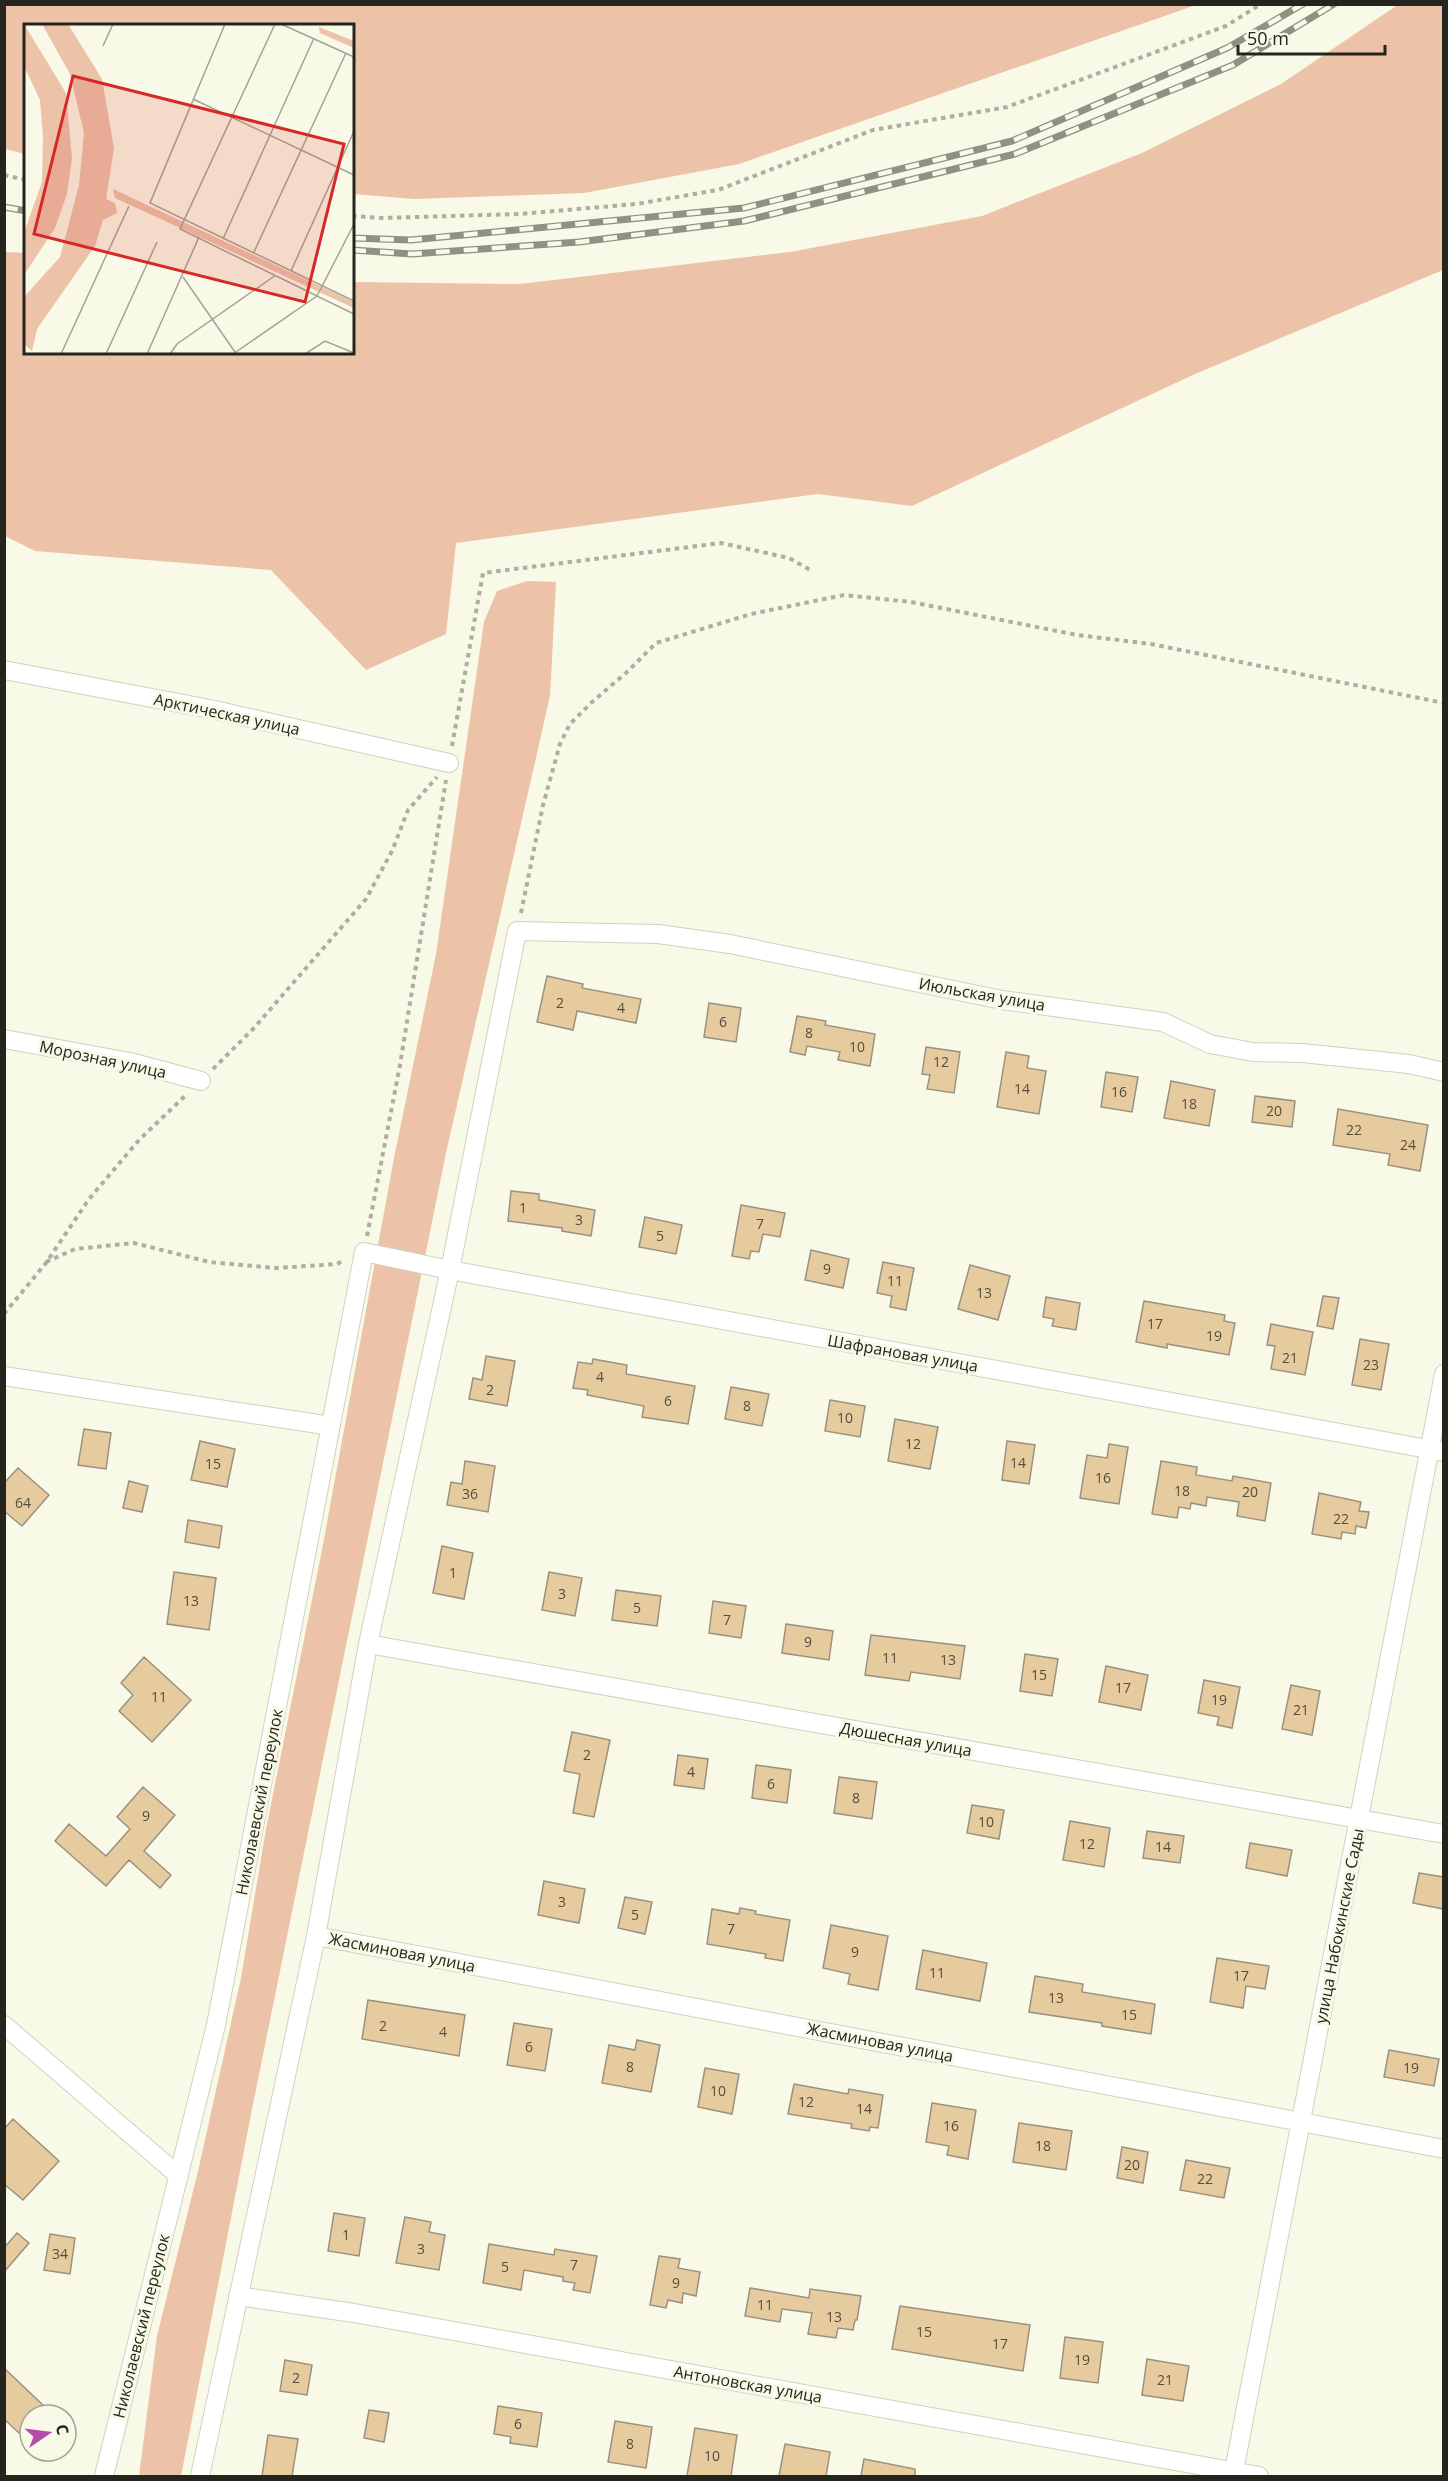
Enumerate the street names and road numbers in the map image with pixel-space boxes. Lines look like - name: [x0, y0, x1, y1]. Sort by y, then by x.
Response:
- street label: Арктическая улица: [152, 688, 302, 740]
- street label: Июльская улица: [917, 972, 1047, 1016]
- street label: Морозная улица: [37, 1035, 169, 1083]
- street label: Шафрановая улица: [826, 1329, 980, 1377]
- street label: Николаевский переулок: [230, 1706, 288, 1897]
- street label: Дюшесная улица: [838, 1717, 974, 1761]
- street label: улица Набокинские Сады: [1309, 1826, 1369, 2026]
- street label: Жасминовая улица: [327, 1927, 477, 1977]
- street label: Жасминовая улица: [805, 2017, 955, 2067]
- street label: Николаевский переулок: [107, 2231, 175, 2420]
- street label: Антоновская улица: [672, 2360, 824, 2408]

